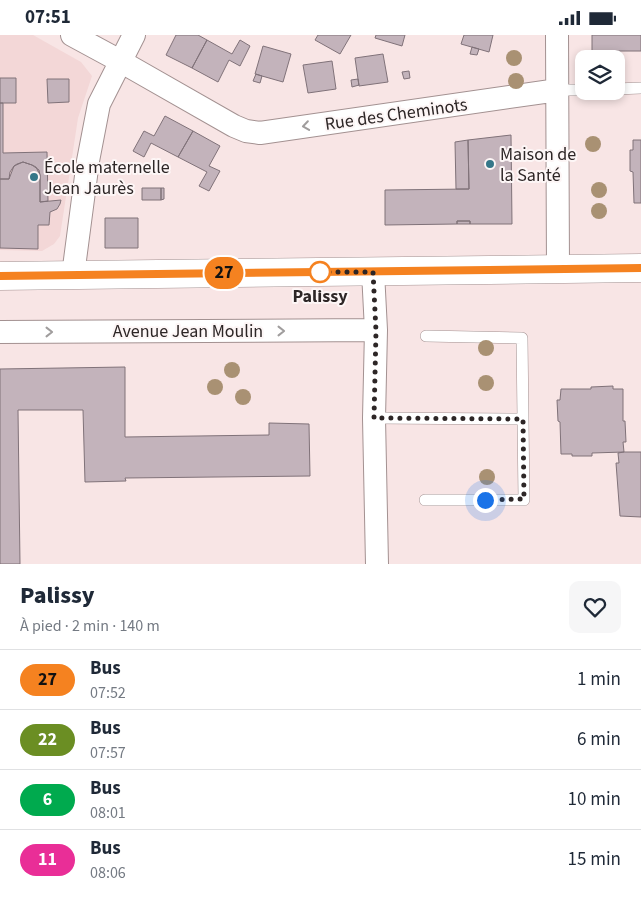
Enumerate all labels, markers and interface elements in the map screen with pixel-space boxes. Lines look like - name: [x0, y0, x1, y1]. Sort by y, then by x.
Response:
- text: 07:51: [25, 4, 71, 31]
- map controls: [575, 50, 625, 100]
- button: layers: [575, 50, 625, 100]
- street label: Rue des Cheminots: [323, 92, 469, 137]
- one-way arrow: [301, 121, 310, 131]
- place label: Maison de la Santé: [500, 142, 576, 188]
- place label: École maternelle Jean Jaurès: [44, 155, 170, 201]
- marker: Maison de la Santé: [484, 158, 496, 170]
- marker: École maternelle Jean Jaurès: [28, 171, 40, 183]
- line badge: 27: [202, 257, 246, 289]
- text: 27: [214, 260, 234, 285]
- marker: Palissy: [309, 261, 331, 283]
- place label: Palissy: [292, 284, 348, 309]
- street label: Avenue Jean Moulin: [113, 319, 263, 344]
- one-way arrow: [278, 326, 285, 336]
- one-way arrow: [45, 327, 53, 337]
- your location: [473, 488, 498, 513]
- text: Palissy: [20, 578, 94, 613]
- button: heart: [569, 581, 621, 633]
- text: À pied · 2 min · 140 m: [20, 615, 160, 637]
- text: Bus: [90, 655, 121, 682]
- text: 1 min: [577, 666, 621, 693]
- text: 27: [38, 667, 57, 692]
- text: 07:52: [90, 682, 126, 704]
- text: Bus: [90, 715, 121, 742]
- text: 6 min: [577, 726, 621, 753]
- text: 22: [38, 727, 57, 752]
- text: 07:57: [90, 742, 126, 764]
- text: Bus: [90, 775, 121, 802]
- text: 10 min: [567, 786, 621, 813]
- text: 6: [43, 787, 52, 812]
- text: 08:01: [90, 802, 126, 824]
- text: Bus: [90, 835, 121, 862]
- text: 15 min: [567, 846, 621, 873]
- text: 11: [38, 847, 57, 872]
- text: 08:06: [90, 862, 126, 884]

